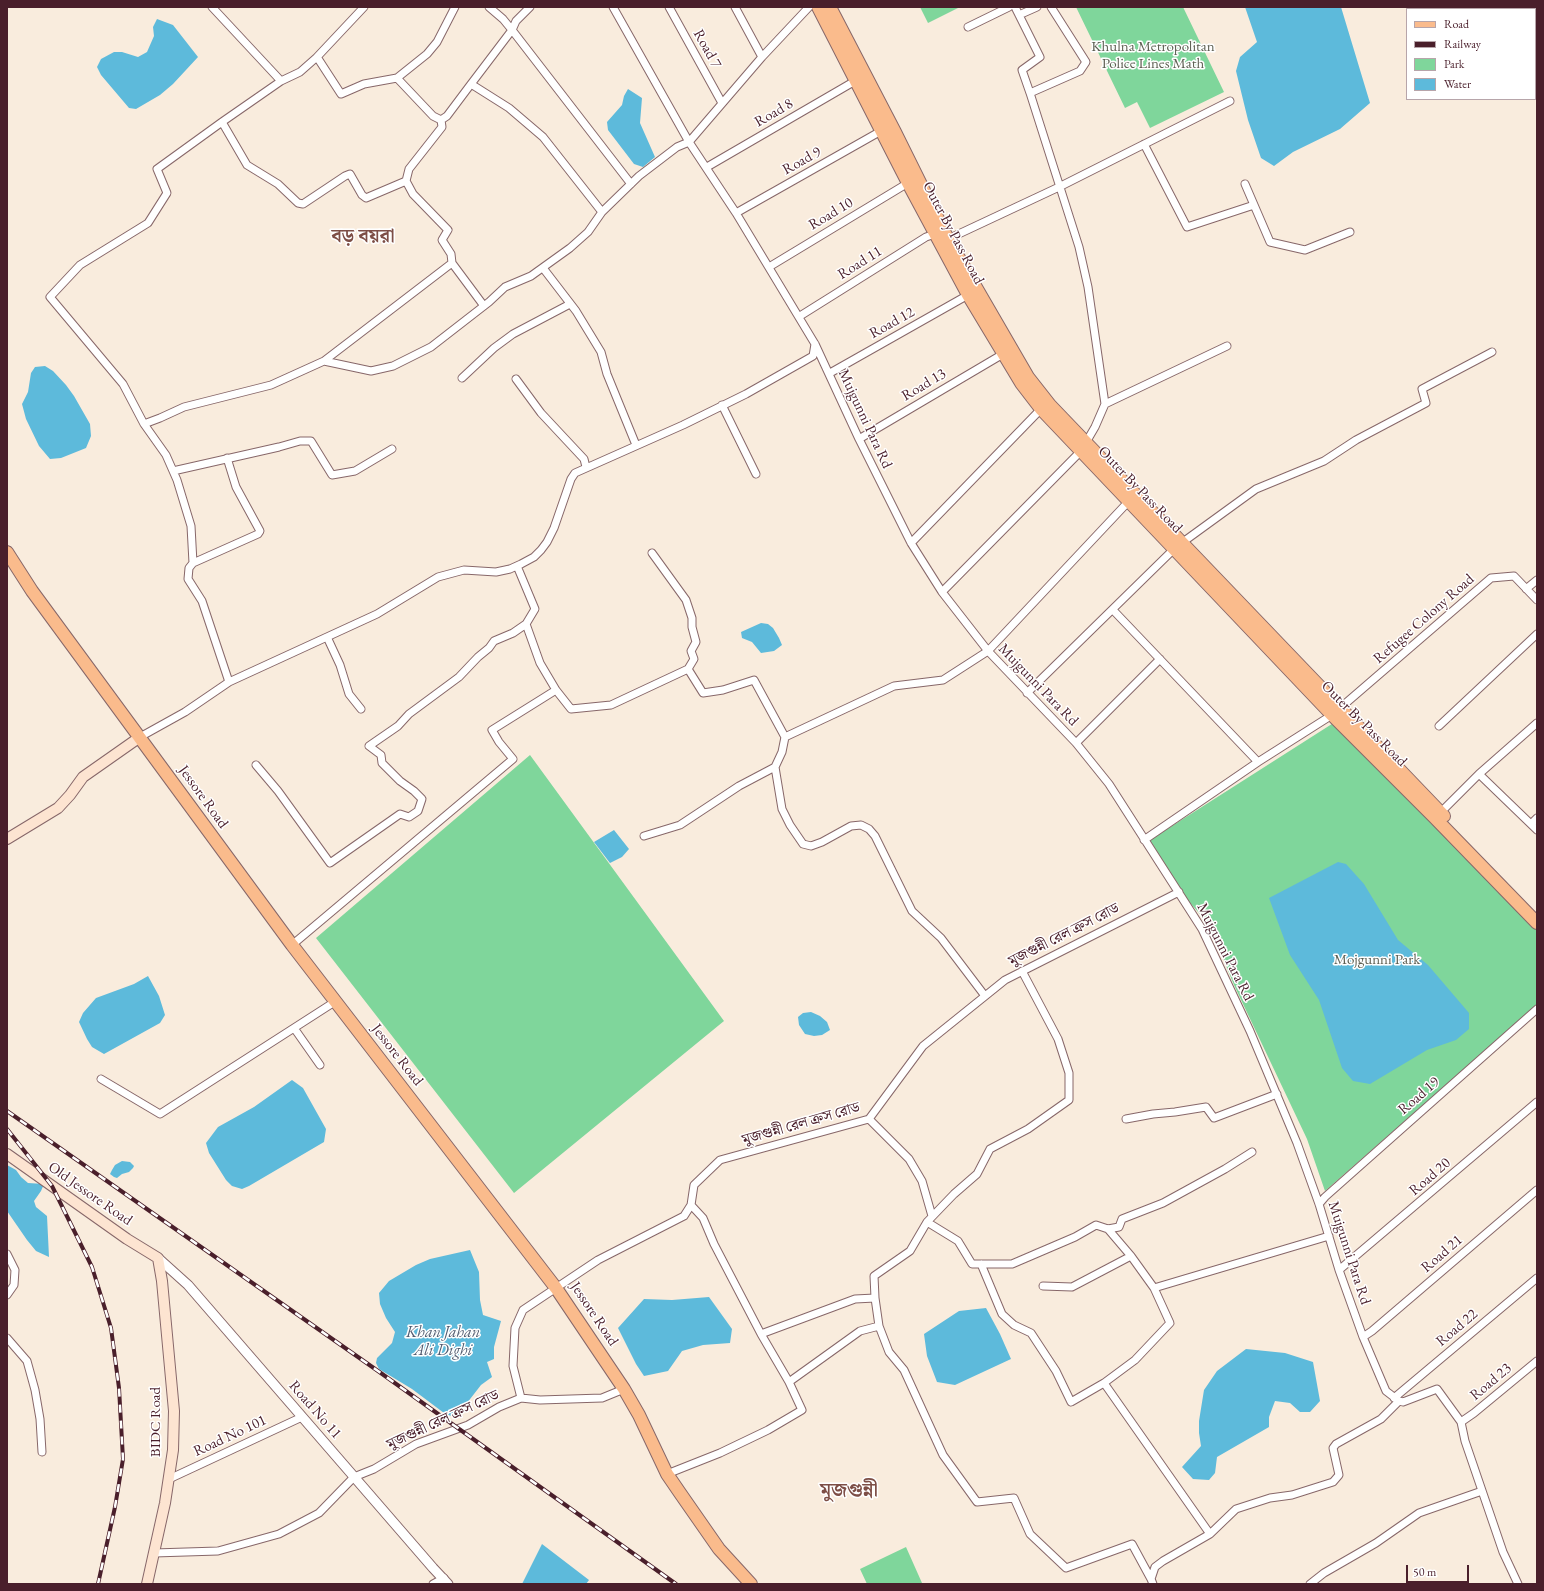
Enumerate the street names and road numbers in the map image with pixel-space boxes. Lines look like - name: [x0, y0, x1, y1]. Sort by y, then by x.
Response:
- street label: Road 7: [689, 26, 725, 72]
- street label: Road 8: [751, 95, 797, 131]
- street label: Road 9: [779, 143, 825, 179]
- street label: Outer By Pass Road: [918, 178, 988, 288]
- street label: Road 10: [805, 194, 857, 234]
- street label: Road 11: [835, 242, 885, 284]
- street label: Road 12: [866, 303, 918, 343]
- street label: Road 13: [898, 365, 950, 405]
- street label: Mujgunni Para Rd: [834, 366, 896, 472]
- street label: Outer By Pass Road: [1094, 443, 1186, 537]
- street label: Refugee Colony Road: [1370, 570, 1478, 668]
- street label: Mujgunni Para Rd: [994, 640, 1082, 730]
- street label: Outer By Pass Road: [1317, 677, 1411, 771]
- street label: Jessore Road: [174, 762, 232, 832]
- street label: মুজগুন্নী রেল ক্রস রোড: [1006, 899, 1122, 971]
- street label: Mujgunni Para Rd: [1193, 900, 1257, 1004]
- street label: Jessore Road: [367, 1021, 427, 1089]
- street label: Road 19: [1395, 1073, 1443, 1119]
- street label: মুজগুন্নী রেল ক্রস রোড: [740, 1099, 862, 1149]
- street label: Road 20: [1406, 1154, 1454, 1200]
- street label: Old Jessore Road: [44, 1158, 136, 1230]
- street label: Mujgunni Para Rd: [1324, 1199, 1374, 1307]
- street label: Road 21: [1418, 1231, 1466, 1277]
- street label: Jessore Road: [566, 1279, 622, 1349]
- street label: Road 22: [1433, 1305, 1481, 1351]
- street label: Road 23: [1467, 1359, 1515, 1405]
- street label: Road No 11: [285, 1377, 345, 1443]
- street label: মুজগুন্নী রেল ক্রস রোড: [384, 1386, 502, 1454]
- street label: BIDC Road: [147, 1387, 165, 1457]
- street label: Road No 101: [191, 1411, 269, 1461]

